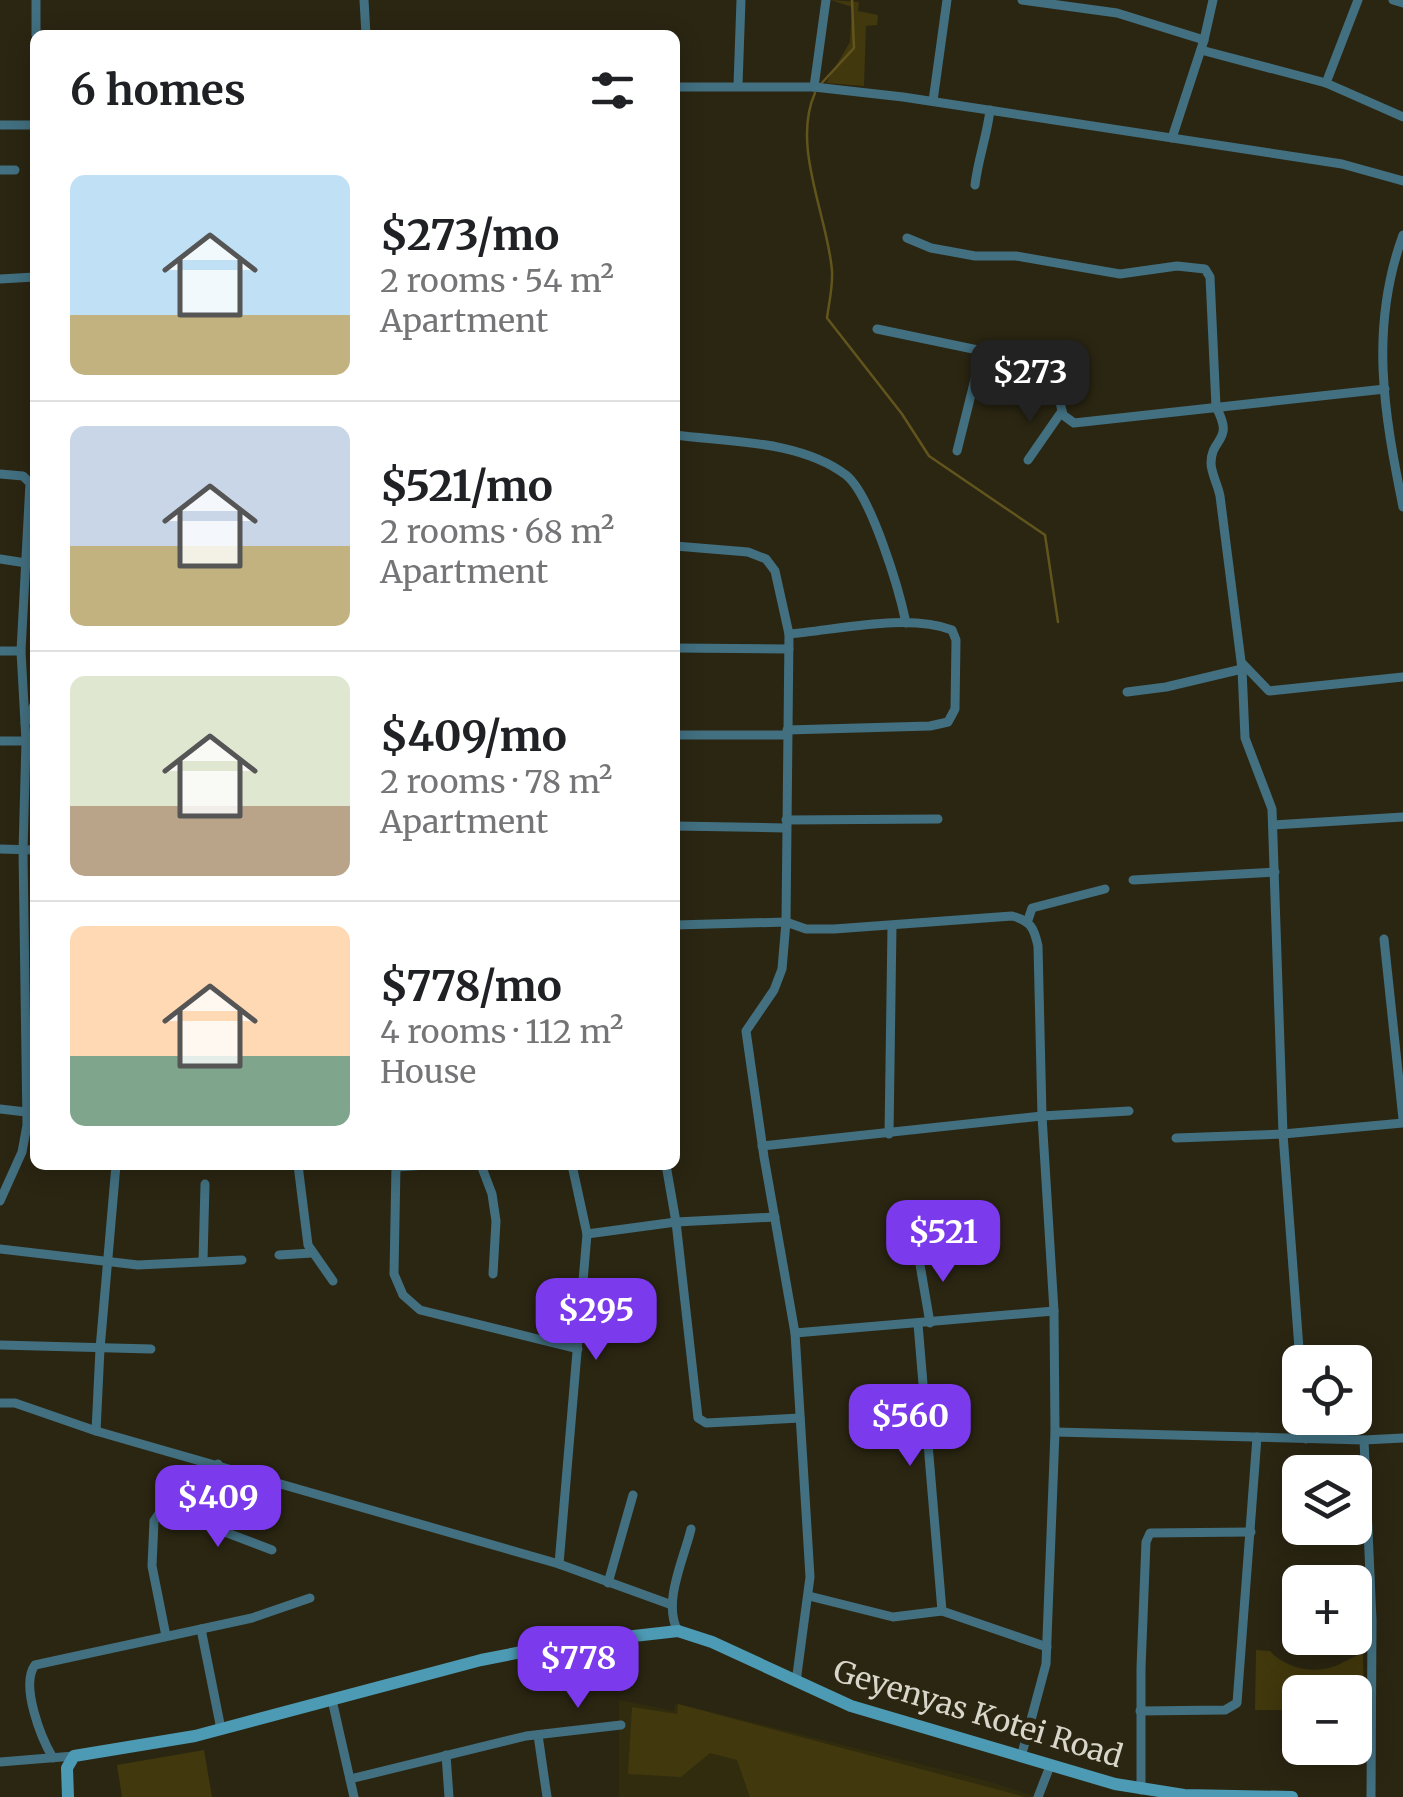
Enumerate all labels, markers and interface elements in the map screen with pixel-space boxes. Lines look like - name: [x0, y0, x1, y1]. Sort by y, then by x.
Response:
- icon: filters: [585, 63, 640, 118]
- text: 6 homes: [70, 64, 246, 116]
- text: $273/mo: [380, 209, 559, 261]
- icon: home: [150, 215, 270, 335]
- text: 2 rooms · 54 m²: [380, 261, 614, 301]
- text: Apartment: [380, 301, 548, 341]
- pin: $273: [971, 340, 1089, 425]
- text: $273: [992, 352, 1068, 392]
- text: $521/mo: [380, 460, 553, 512]
- icon: home: [150, 466, 270, 586]
- text: 2 rooms · 68 m²: [380, 512, 614, 552]
- text: Apartment: [380, 552, 548, 592]
- text: $409/mo: [380, 710, 567, 762]
- icon: home: [150, 716, 270, 836]
- text: 2 rooms · 78 m²: [380, 762, 612, 802]
- text: Apartment: [380, 802, 548, 842]
- text: $778/mo: [380, 960, 562, 1012]
- icon: home: [150, 966, 270, 1086]
- text: 4 rooms · 112 m²: [380, 1012, 623, 1052]
- text: House: [380, 1052, 476, 1092]
- pin: $521: [884, 1200, 1002, 1285]
- text: $521: [908, 1212, 978, 1252]
- pin: $295: [537, 1278, 655, 1363]
- text: $295: [558, 1290, 634, 1330]
- map controls: [1282, 1345, 1372, 1765]
- button: locate: [1282, 1345, 1372, 1435]
- pin: $560: [851, 1384, 969, 1469]
- text: $560: [871, 1396, 949, 1436]
- button: layers: [1282, 1455, 1372, 1545]
- pin: $409: [159, 1465, 277, 1550]
- text: $409: [177, 1477, 259, 1517]
- button: +: [1282, 1565, 1372, 1655]
- pin: $778: [519, 1626, 637, 1711]
- text: $778: [540, 1638, 616, 1678]
- street label: Geyenyas Kotei Road: [829, 1651, 1127, 1775]
- button: −: [1282, 1675, 1372, 1765]

